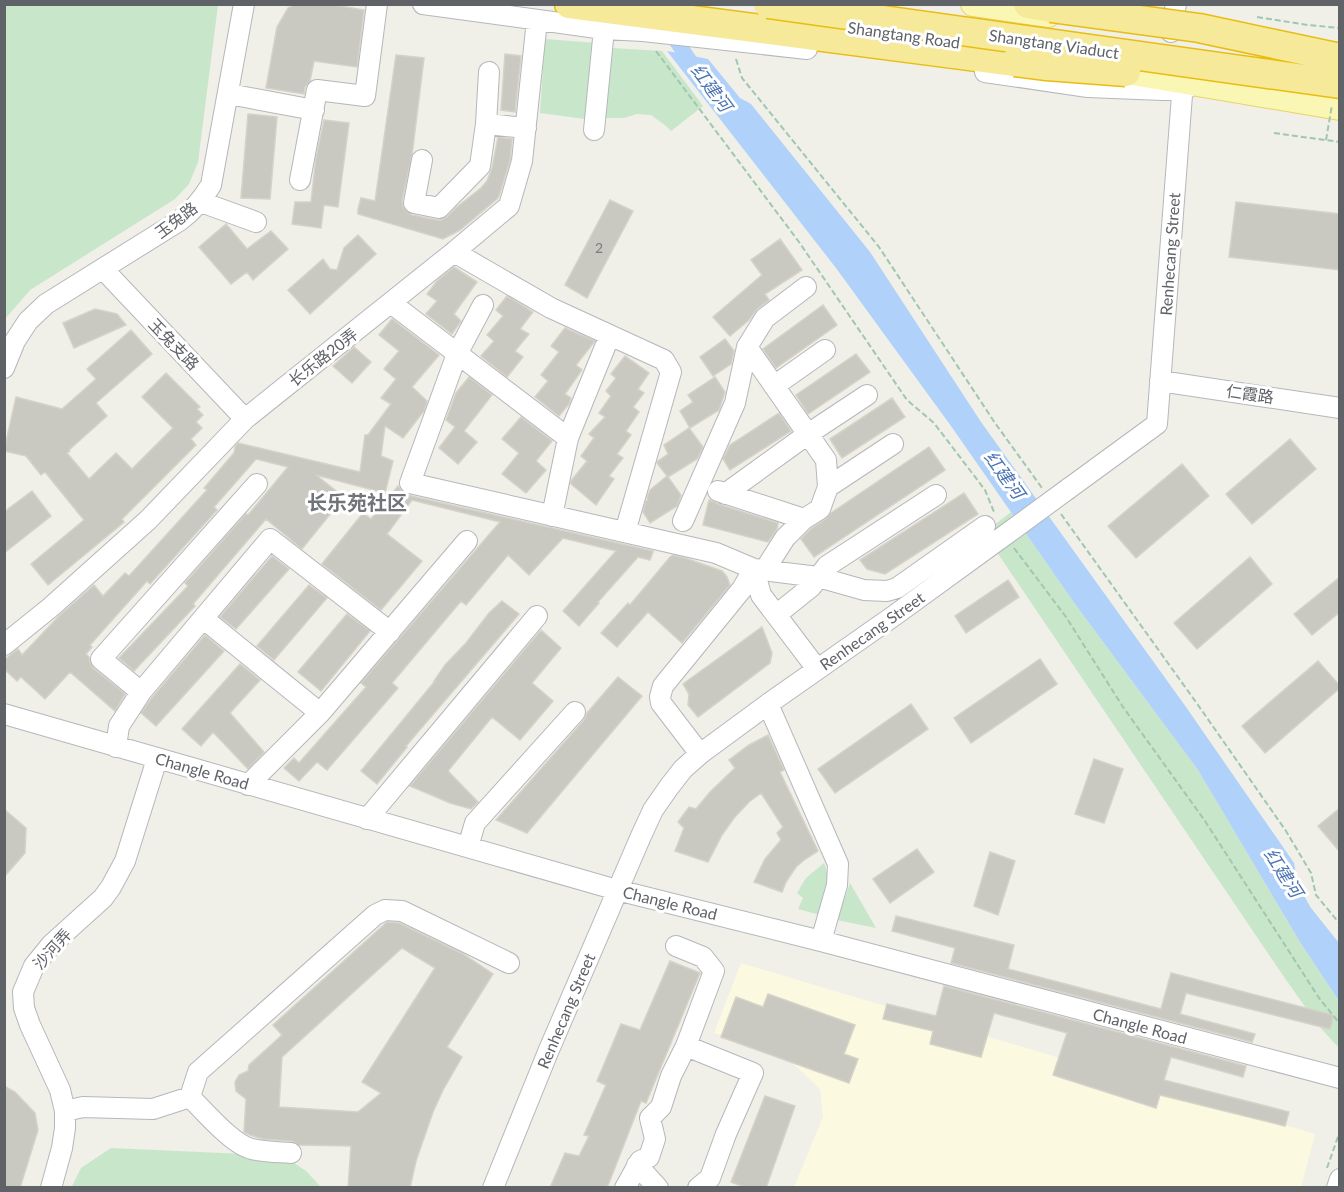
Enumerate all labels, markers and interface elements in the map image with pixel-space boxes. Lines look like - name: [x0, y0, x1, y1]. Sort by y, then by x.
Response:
- street label: Shangtang Road: [847, 17, 961, 52]
- street label: Shangtang Viaduct: [988, 25, 1121, 62]
- water label: 红建河: [687, 59, 739, 118]
- street label: Renhecang Street: [1156, 192, 1183, 316]
- street label: 玉兔路: [151, 198, 201, 242]
- house number: 2: [595, 239, 603, 256]
- street label: 玉兔支路: [145, 314, 203, 373]
- street label: 长乐路20弄: [284, 324, 361, 390]
- street label: 仁霞路: [1225, 381, 1275, 406]
- water label: 红建河: [980, 446, 1031, 505]
- district label: 长乐苑社区: [307, 490, 407, 514]
- street label: Renhecang Street: [816, 587, 928, 674]
- street label: Changle Road: [153, 748, 251, 793]
- water label: 红建河: [1260, 844, 1309, 904]
- street label: Changle Road: [621, 882, 719, 923]
- street label: 沙河弄: [29, 924, 75, 973]
- street label: Renhecang Street: [533, 950, 598, 1071]
- street label: Changle Road: [1091, 1004, 1189, 1047]

